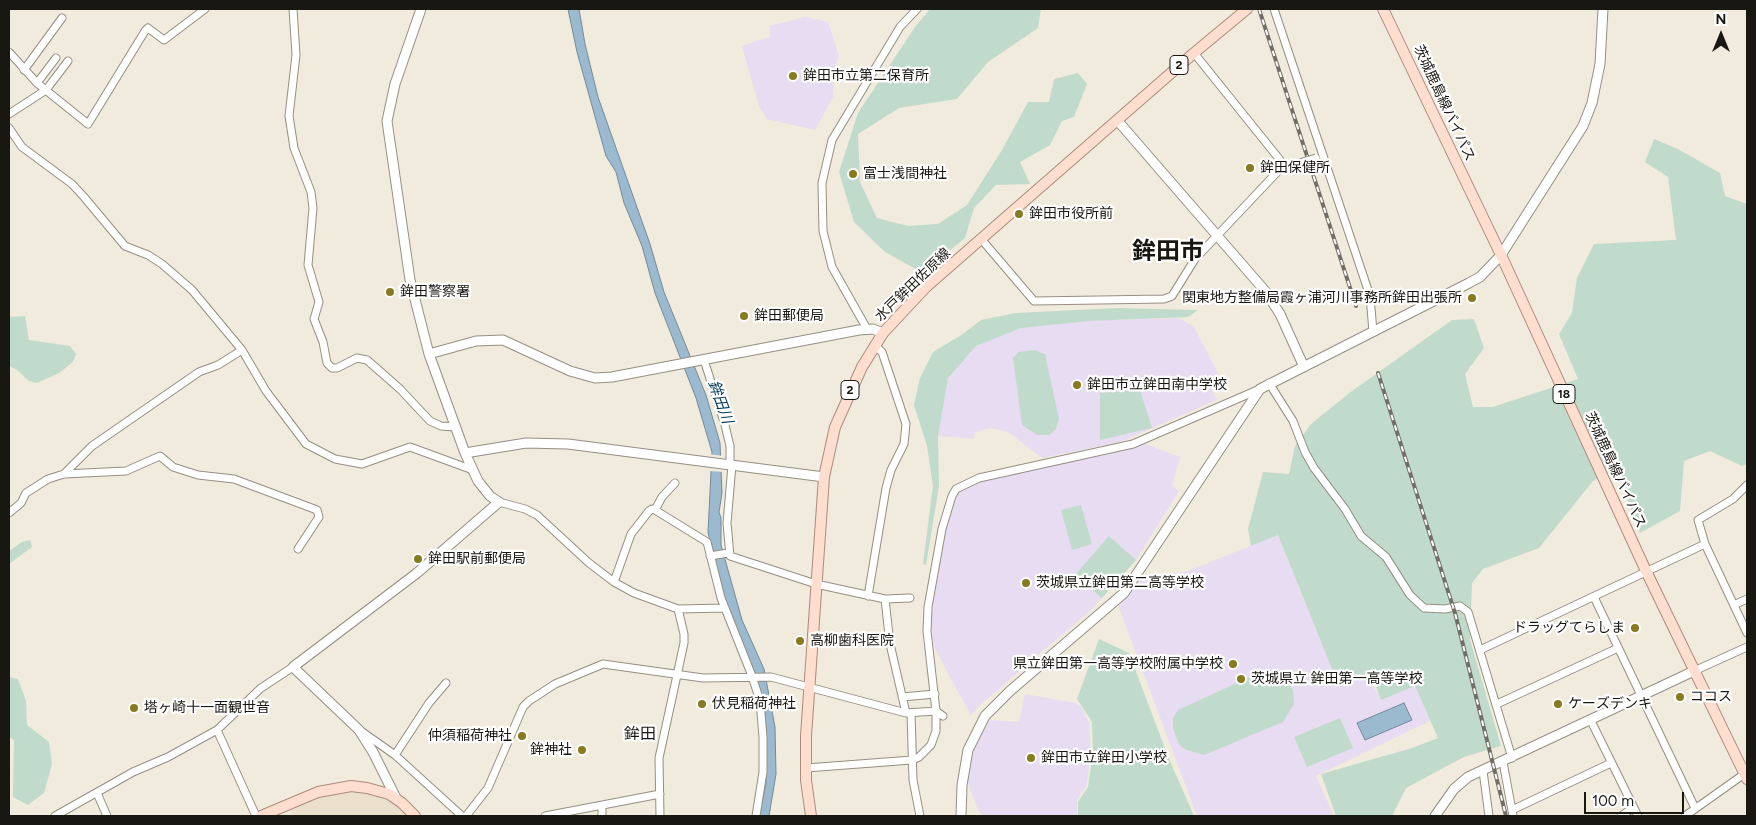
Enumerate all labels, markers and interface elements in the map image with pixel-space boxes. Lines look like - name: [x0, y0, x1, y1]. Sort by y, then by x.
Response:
- north arrow: [1696, 10, 1746, 60]
- text: N: [1716, 11, 1726, 28]
- street label: 茨城鹿島線バイパス: [1410, 42, 1478, 164]
- road number: 2: [1170, 56, 1188, 74]
- place label: 鉾田市立第二保育所: [803, 68, 929, 84]
- marker: 鉾田市立第二保育所: [787, 70, 799, 82]
- place label: 鉾田保健所: [1260, 160, 1330, 176]
- marker: 鉾田保健所: [1244, 162, 1256, 174]
- place label: 富士浅間神社: [863, 166, 947, 182]
- marker: 富士浅間神社: [847, 168, 859, 180]
- place label: 鉾田市役所前: [1029, 206, 1113, 222]
- marker: 鉾田市役所前: [1013, 208, 1025, 220]
- district label: 鉾田市: [1132, 238, 1204, 266]
- street label: 水戸鉾田佐原線: [872, 245, 954, 325]
- place label: 鉾田警察署: [400, 284, 470, 300]
- marker: 鉾田警察署: [384, 286, 396, 298]
- place label: 関東地方整備局霞ヶ浦河川事務所鉾田出張所: [1182, 290, 1462, 306]
- marker: 関東地方整備局霞ヶ浦河川事務所鉾田出張所: [1466, 292, 1478, 304]
- place label: 鉾田郵便局: [754, 308, 824, 324]
- marker: 鉾田郵便局: [738, 310, 750, 322]
- place label: 鉾田市立鉾田南中学校: [1087, 377, 1227, 393]
- water label: 鉾田川: [704, 378, 736, 426]
- marker: 鉾田市立鉾田南中学校: [1071, 379, 1083, 391]
- road number: 2: [841, 380, 859, 400]
- road number: 18: [1553, 384, 1575, 404]
- street label: 茨城鹿島線バイパス: [1581, 409, 1649, 531]
- place label: 鉾田駅前郵便局: [428, 551, 526, 567]
- marker: 鉾田駅前郵便局: [412, 553, 424, 565]
- place label: 茨城県立鉾田第二高等学校: [1036, 575, 1204, 591]
- marker: 茨城県立鉾田第二高等学校: [1020, 577, 1032, 589]
- place label: ドラッグてらしま: [1513, 620, 1625, 636]
- marker: ドラッグてらしま: [1629, 622, 1641, 634]
- place label: 高柳歯科医院: [810, 633, 894, 649]
- marker: 高柳歯科医院: [794, 635, 806, 647]
- place label: 県立鉾田第一高等学校附属中学校: [1013, 656, 1223, 672]
- marker: 県立鉾田第一高等学校附属中学校: [1227, 658, 1239, 670]
- place label: 茨城県立 鉾田第一高等学校: [1251, 671, 1422, 687]
- marker: 茨城県立 鉾田第一高等学校: [1235, 673, 1247, 685]
- place label: ココス: [1690, 689, 1732, 705]
- marker: ココス: [1674, 691, 1686, 703]
- place label: 伏見稲荷神社: [712, 696, 796, 712]
- place label: ケーズデンキ: [1568, 696, 1652, 712]
- marker: 伏見稲荷神社: [696, 698, 708, 710]
- marker: ケーズデンキ: [1552, 698, 1564, 710]
- place label: 塔ヶ崎十一面観世音: [144, 700, 270, 716]
- marker: 塔ヶ崎十一面観世音: [128, 702, 140, 714]
- district label: 鉾田: [624, 724, 656, 744]
- place label: 仲須稲荷神社: [428, 728, 512, 744]
- marker: 仲須稲荷神社: [516, 730, 528, 742]
- place label: 鉾神社: [530, 742, 572, 758]
- marker: 鉾神社: [576, 744, 588, 756]
- place label: 鉾田市立鉾田小学校: [1041, 750, 1167, 766]
- marker: 鉾田市立鉾田小学校: [1025, 752, 1037, 764]
- scale bar: [1586, 782, 1686, 814]
- text: 100 m: [1592, 792, 1634, 810]

